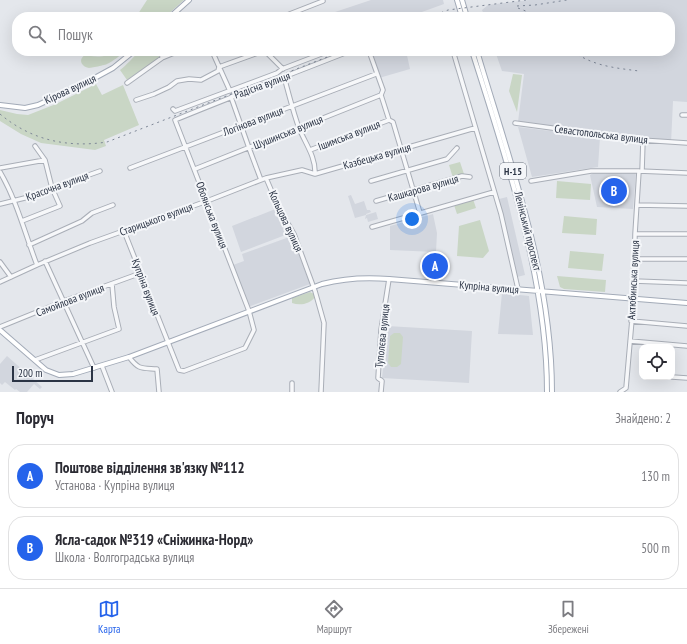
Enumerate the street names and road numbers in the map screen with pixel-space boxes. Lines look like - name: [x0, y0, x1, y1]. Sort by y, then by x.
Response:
- street label: Радісна вулиця: [232, 68, 292, 102]
- street label: Кірова вулиця: [42, 71, 98, 107]
- street label: Логінова вулиця: [220, 103, 285, 139]
- street label: Шушинська вулиця: [251, 112, 325, 152]
- street label: Ішимська вулиця: [316, 117, 382, 153]
- street label: Севастопольська вулиця: [554, 121, 648, 147]
- street label: Казбецька вулиця: [342, 140, 412, 172]
- road number: Н-15: [500, 163, 526, 179]
- street label: Красочна вулиця: [24, 168, 90, 204]
- street label: Кашкарова вулиця: [386, 171, 460, 205]
- street label: Обоянська вулиця: [193, 180, 231, 250]
- street label: Кольцова вулиця: [266, 188, 306, 254]
- street label: Ленінський проспект: [511, 189, 545, 273]
- street label: Старицького вулиця: [117, 199, 195, 239]
- street label: Актюбинська вулиця: [624, 240, 642, 320]
- street label: Купріна вулиця: [129, 257, 163, 317]
- street label: Купріна вулиця: [459, 277, 519, 297]
- street label: Самойлова вулиця: [34, 281, 106, 319]
- street label: Туполєва вулиця: [372, 303, 392, 369]

